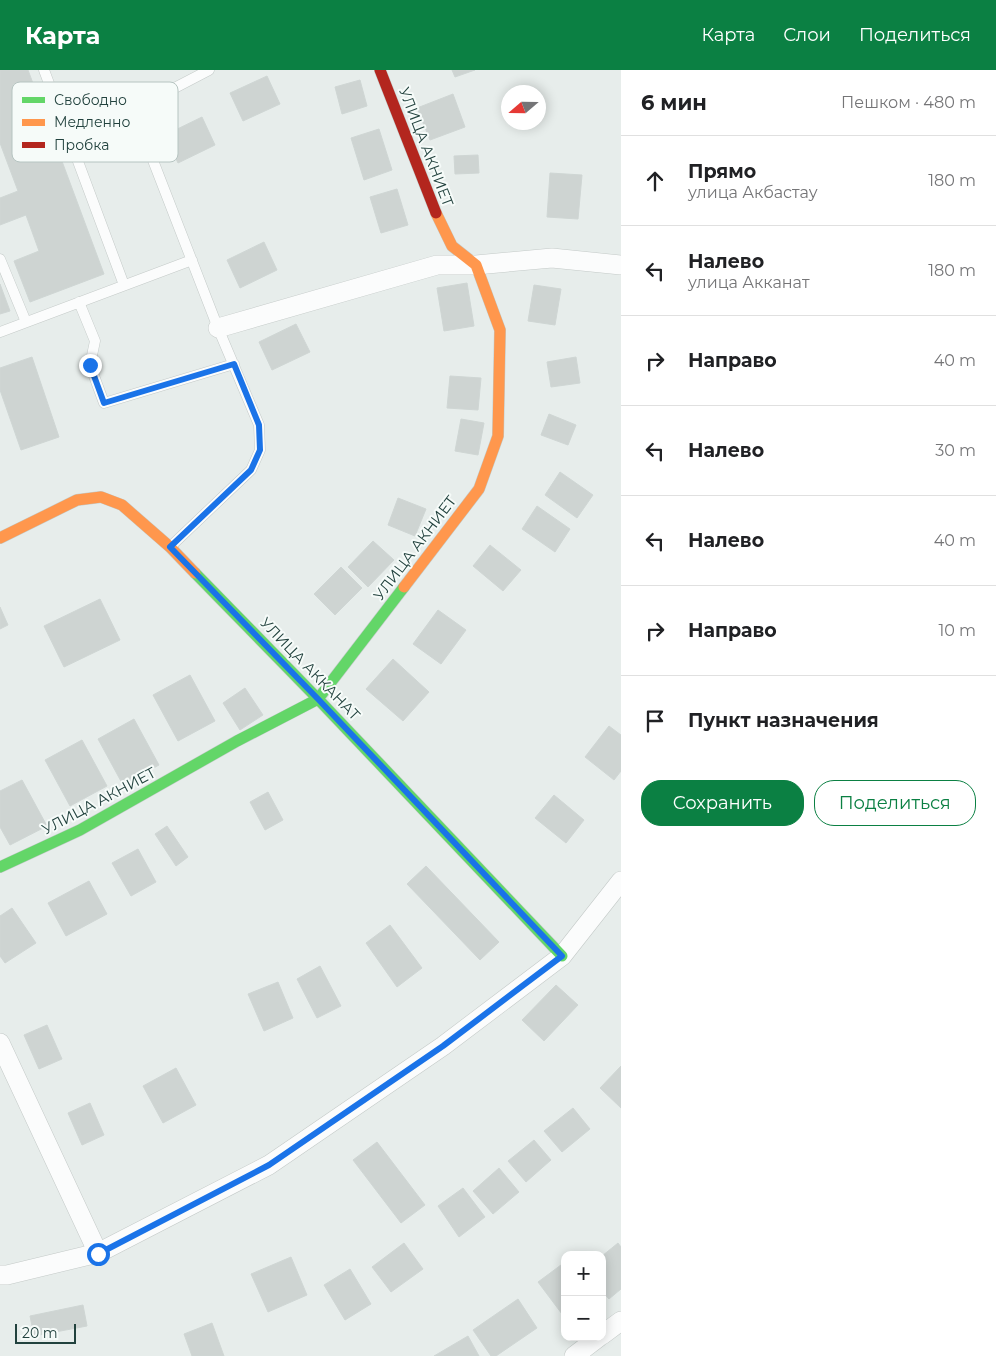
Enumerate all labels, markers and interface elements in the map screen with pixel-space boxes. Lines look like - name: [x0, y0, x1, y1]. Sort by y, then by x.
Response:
- text: Карта: [25, 21, 100, 50]
- text: Карта: [701, 24, 755, 46]
- text: Слои: [783, 24, 831, 46]
- text: Поделиться: [859, 24, 971, 46]
- legend: [12, 82, 178, 162]
- street label: УЛИЦА АКНИЕТ: [395, 84, 458, 209]
- north arrow: [501, 85, 546, 130]
- text: 6 мин: [641, 90, 707, 115]
- text: Свободно: [54, 91, 127, 109]
- text: Пешком · 480 m: [841, 93, 976, 112]
- text: Медленно: [54, 113, 130, 131]
- text: Пробка: [54, 136, 109, 154]
- text: Прямо: [688, 160, 756, 183]
- icon: ahead: [641, 167, 669, 195]
- text: 180 m: [928, 171, 976, 190]
- text: улица Акбастау: [688, 183, 818, 202]
- text: Налево: [688, 250, 764, 273]
- icon: left: [641, 257, 669, 285]
- text: 180 m: [928, 261, 976, 280]
- text: улица Акканат: [688, 273, 810, 292]
- icon: right: [641, 347, 669, 375]
- text: Направо: [688, 349, 777, 372]
- text: 40 m: [934, 351, 976, 370]
- route end: [79, 354, 102, 377]
- icon: left: [641, 437, 669, 465]
- text: Налево: [688, 439, 764, 462]
- text: 30 m: [935, 441, 976, 460]
- street label: УЛИЦА АКНИЕТ: [369, 491, 460, 604]
- icon: left: [641, 527, 669, 555]
- text: Налево: [688, 529, 764, 552]
- text: 40 m: [934, 531, 976, 550]
- street label: УЛИЦА АККАНАТ: [256, 613, 365, 724]
- icon: right: [641, 617, 669, 645]
- text: Направо: [688, 619, 777, 642]
- text: 10 m: [938, 621, 976, 640]
- icon: arrive: [641, 707, 669, 735]
- text: Пункт назначения: [688, 709, 879, 732]
- street label: УЛИЦА АКНИЕТ: [39, 762, 159, 839]
- button: Сохранить: [641, 780, 804, 826]
- button: Поделиться: [814, 780, 976, 826]
- route start: [87, 1243, 110, 1266]
- map controls: [561, 1251, 606, 1341]
- button: +: [561, 1251, 606, 1296]
- button: −: [561, 1296, 606, 1341]
- scale bar: [15, 1321, 76, 1344]
- text: 20 m: [22, 1324, 58, 1342]

